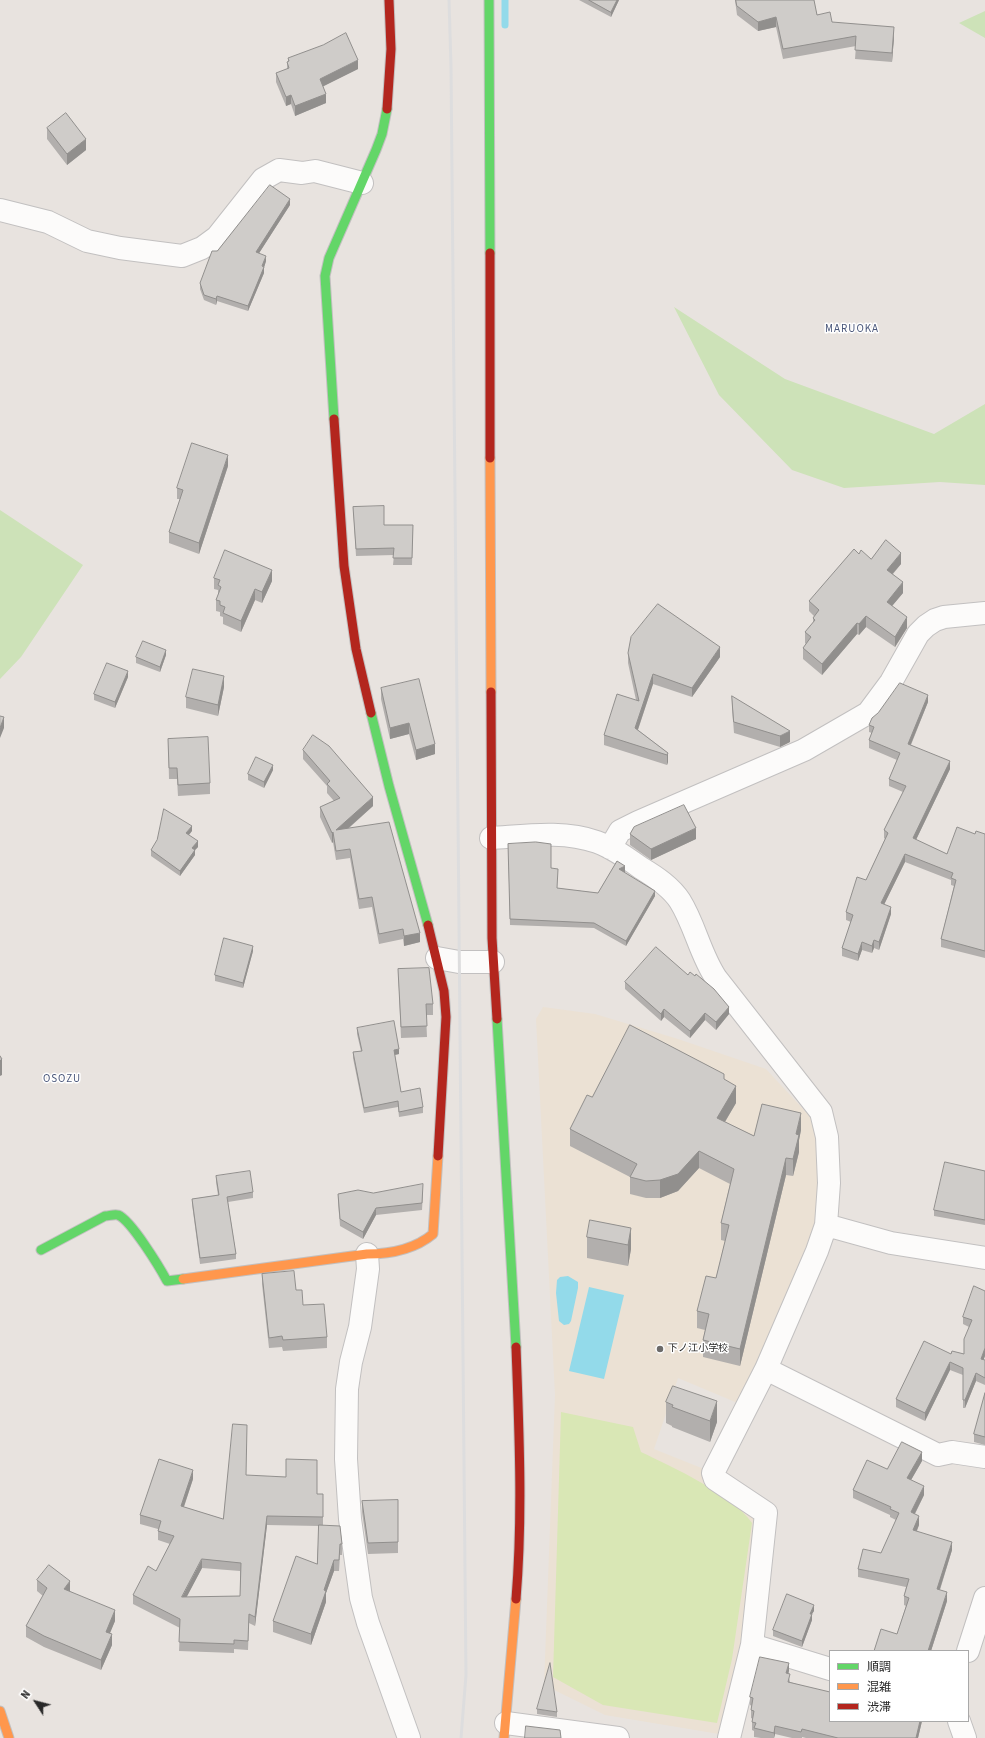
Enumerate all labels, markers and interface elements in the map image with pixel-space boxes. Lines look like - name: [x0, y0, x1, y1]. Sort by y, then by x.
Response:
- district label: MARUOKA: [825, 323, 879, 337]
- district label: OSOZU: [43, 1073, 81, 1087]
- place label: 下ノ江小学校: [668, 1343, 728, 1355]
- marker: 下ノ江小学校: [655, 1344, 665, 1354]
- legend: [829, 1650, 969, 1722]
- text: 順調: [867, 1659, 891, 1676]
- text: 混雑: [867, 1679, 891, 1696]
- north arrow: [16, 1682, 56, 1722]
- text: N: [18, 1687, 34, 1702]
- text: 渋滞: [867, 1699, 891, 1716]

